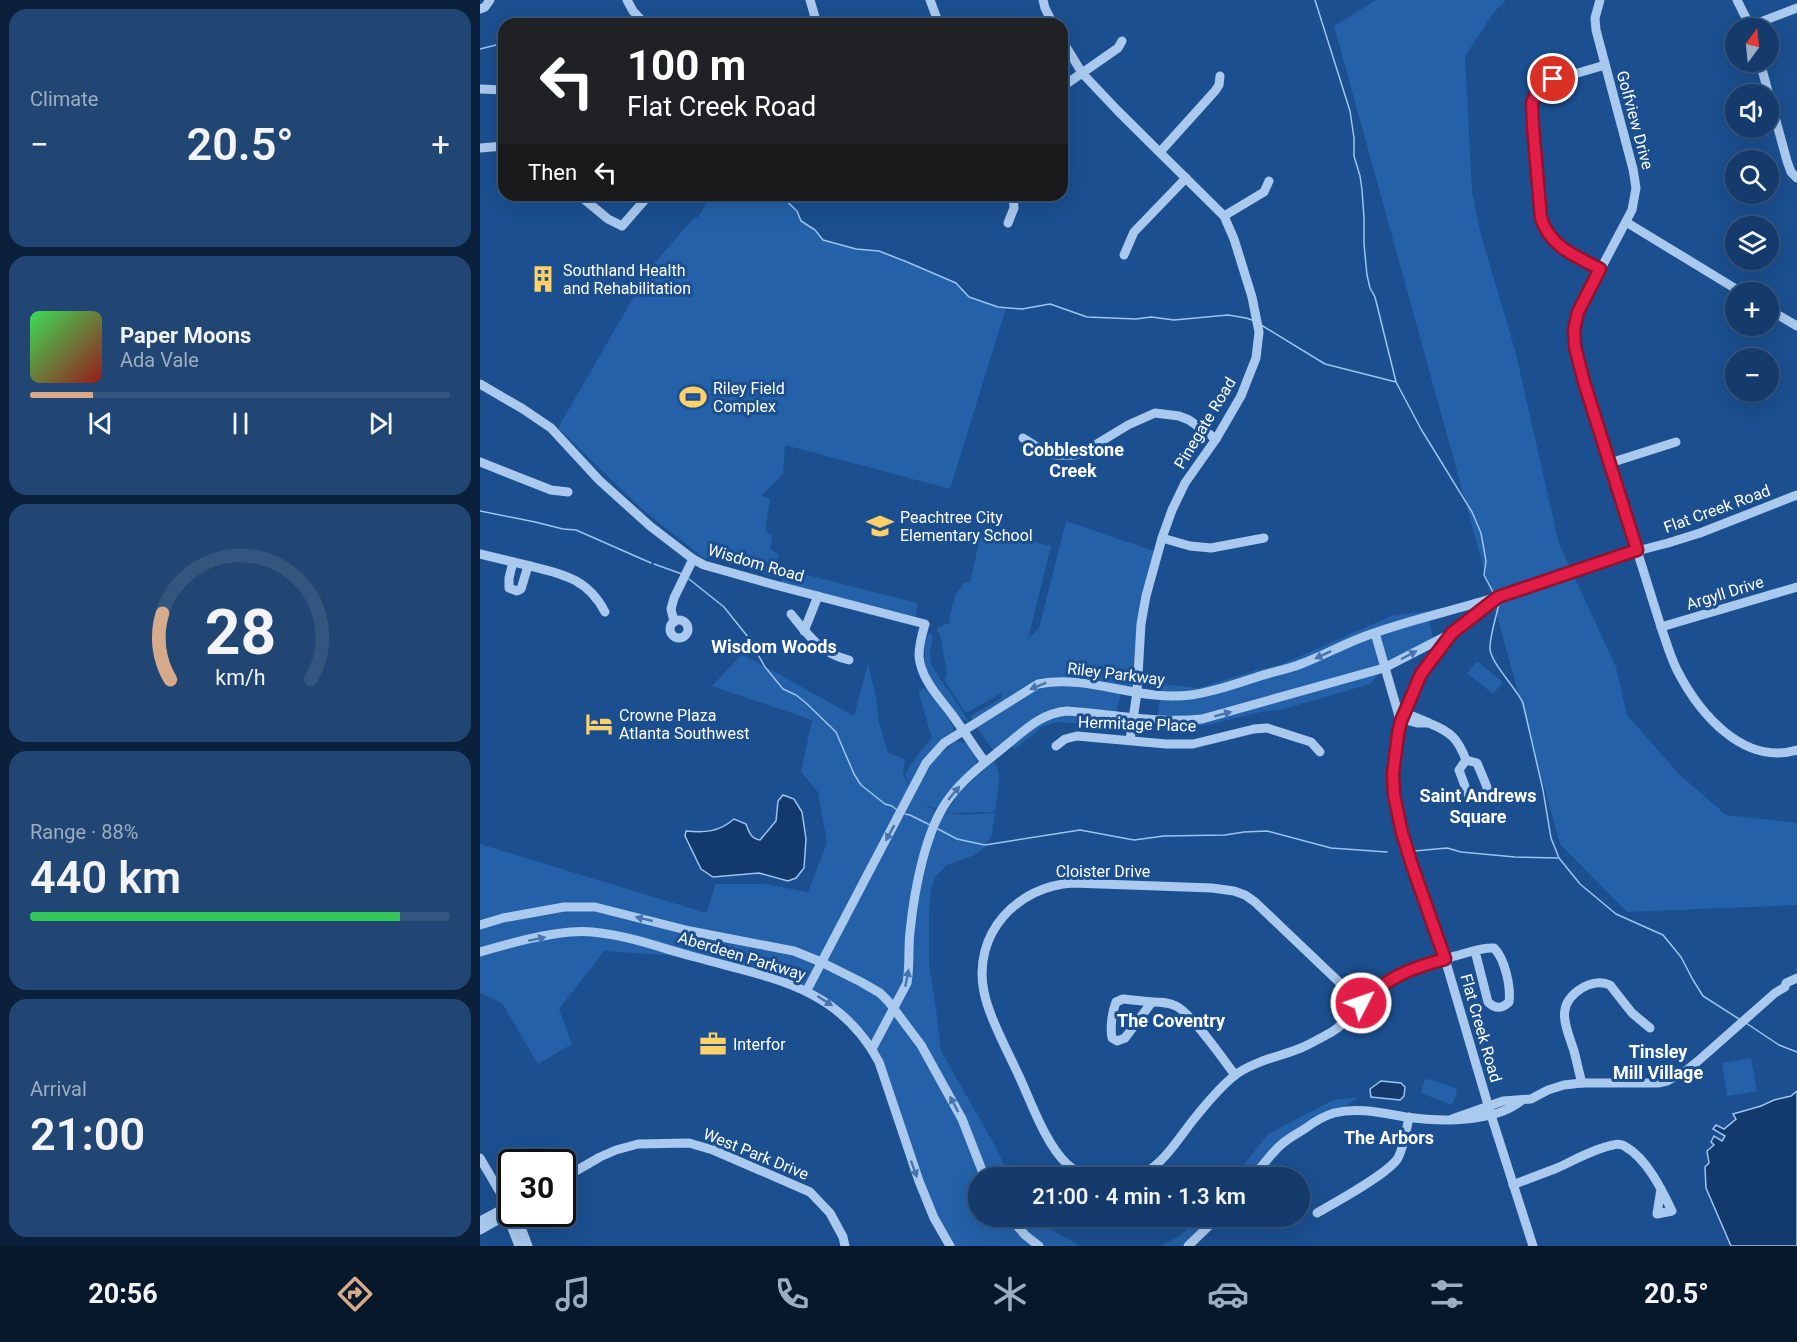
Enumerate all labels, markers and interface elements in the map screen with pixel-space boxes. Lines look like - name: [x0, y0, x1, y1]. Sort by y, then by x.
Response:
- north arrow: [1725, 18, 1779, 72]
- map controls: [1725, 18, 1779, 402]
- text: 100 m: [627, 41, 746, 90]
- icon: left: [528, 42, 606, 120]
- pin: [1527, 53, 1578, 104]
- icon: arrive: [1536, 62, 1569, 95]
- street label: Golfview Drive: [1613, 68, 1657, 172]
- button: sound: [1725, 84, 1779, 138]
- text: Climate: [30, 87, 98, 111]
- text: Flat Creek Road: [627, 91, 816, 123]
- text: 20.5°: [186, 118, 294, 171]
- text: −: [30, 125, 49, 164]
- text: +: [431, 125, 450, 164]
- button: search: [1725, 150, 1779, 204]
- icon: left: [589, 156, 622, 189]
- text: Then: [528, 160, 577, 185]
- button: layers: [1725, 216, 1779, 270]
- place label: Southland Health and Rehabilitation: [563, 261, 691, 298]
- building icon: Southland Health and Rehabilitation: [528, 264, 558, 294]
- button: +: [1725, 282, 1779, 336]
- text: Paper Moons: [120, 323, 251, 348]
- text: Ada Vale: [120, 348, 199, 372]
- button: −: [1725, 348, 1779, 402]
- street label: Pinegate Road: [1170, 374, 1240, 472]
- place label: Riley Field Complex: [713, 379, 785, 416]
- sports icon: Riley Field Complex: [678, 382, 708, 412]
- icon: previous: [84, 407, 117, 440]
- icon: pause: [224, 407, 257, 440]
- icon: next: [364, 407, 397, 440]
- district label: Cobblestone Creek: [1022, 439, 1124, 481]
- street label: Flat Creek Road: [1661, 481, 1773, 537]
- place label: Peachtree City Elementary School: [900, 508, 1033, 545]
- school or university icon: Peachtree City Elementary School: [865, 511, 895, 541]
- street label: Wisdom Road: [706, 540, 806, 586]
- street label: Argyll Drive: [1684, 572, 1766, 614]
- text: 28: [204, 596, 276, 669]
- district label: Wisdom Woods: [711, 636, 837, 657]
- one-way arrow: [1314, 650, 1332, 660]
- one-way arrow: [1400, 650, 1417, 660]
- street label: Riley Parkway: [1066, 659, 1166, 689]
- text: km/h: [215, 665, 265, 690]
- one-way arrow: [1028, 681, 1046, 691]
- place label: Crowne Plaza Atlanta Southwest: [619, 706, 749, 743]
- one-way arrow: [1214, 708, 1232, 718]
- hotel icon: Crowne Plaza Atlanta Southwest: [584, 709, 614, 739]
- street label: Hermitage Place: [1078, 712, 1196, 736]
- one-way arrow: [948, 785, 961, 801]
- district label: Saint Andrews Square: [1420, 785, 1536, 827]
- text: Range · 88%: [30, 820, 138, 844]
- one-way arrow: [885, 824, 895, 841]
- text: 440 km: [30, 851, 181, 904]
- street label: Cloister Drive: [1056, 862, 1150, 881]
- one-way arrow: [634, 913, 653, 923]
- street label: Aberdeen Parkway: [676, 928, 808, 985]
- one-way arrow: [528, 933, 546, 943]
- one-way arrow: [903, 968, 912, 987]
- position arrow: [1329, 971, 1393, 1035]
- street label: Flat Creek Road: [1456, 972, 1506, 1084]
- one-way arrow: [817, 996, 833, 1007]
- district label: The Coventry: [1117, 1010, 1226, 1031]
- office icon: Interfor: [698, 1029, 728, 1059]
- place label: Interfor: [733, 1035, 786, 1054]
- district label: Tinsley Mill Village: [1613, 1041, 1703, 1083]
- text: Arrival: [30, 1077, 87, 1101]
- one-way arrow: [949, 1096, 959, 1113]
- text: 21:00: [30, 1108, 145, 1161]
- street label: West Park Drive: [700, 1124, 812, 1184]
- district label: The Arbors: [1344, 1127, 1434, 1148]
- speed limit sign: 30: [498, 1149, 576, 1227]
- one-way arrow: [910, 1160, 920, 1178]
- text: 21:00 · 4 min · 1.3 km: [1032, 1184, 1246, 1209]
- icon: directions: [334, 1273, 376, 1315]
- icon: music: [552, 1273, 594, 1315]
- icon: phone: [771, 1273, 813, 1315]
- icon: climate: [989, 1273, 1031, 1315]
- icon: car: [1207, 1273, 1249, 1315]
- icon: filters: [1426, 1273, 1468, 1315]
- text: 20:56: [88, 1278, 158, 1310]
- text: 20.5°: [1644, 1278, 1709, 1310]

